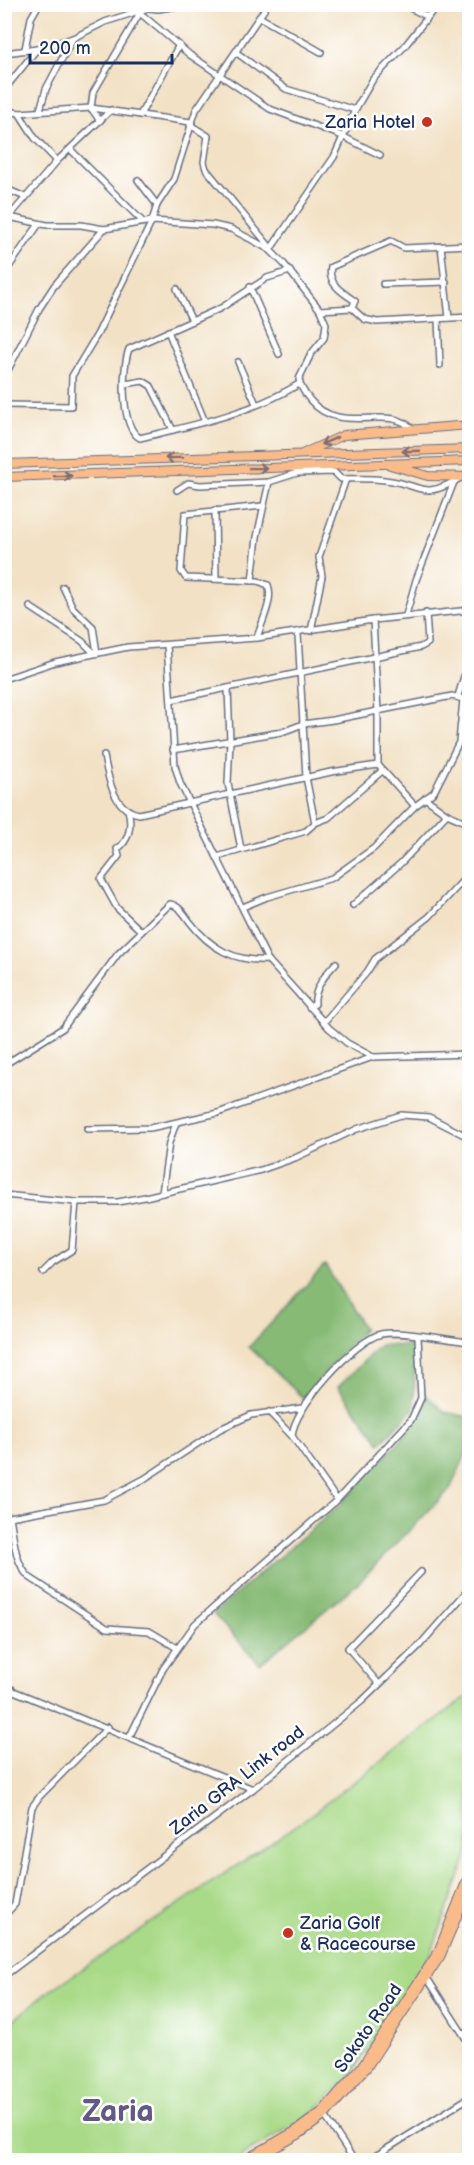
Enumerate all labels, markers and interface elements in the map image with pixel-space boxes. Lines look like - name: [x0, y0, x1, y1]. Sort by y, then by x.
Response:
- scale bar: [30, 27, 172, 65]
- text: 200 m: [39, 38, 91, 59]
- place label: Zaria Hotel: [324, 112, 415, 133]
- marker: Zaria Hotel: [420, 115, 434, 129]
- one-way arrow: [320, 435, 338, 447]
- one-way arrow: [402, 446, 422, 457]
- one-way arrow: [165, 452, 185, 464]
- one-way arrow: [247, 462, 267, 474]
- one-way arrow: [52, 470, 72, 481]
- street label: Zaria GRA Link road: [165, 1722, 309, 1840]
- place label: Zaria Golf & Racecourse: [299, 1913, 416, 1955]
- marker: Zaria Golf & Racecourse: [281, 1926, 295, 1940]
- street label: Sokoto Road: [330, 1980, 407, 2077]
- district label: Zaria: [82, 2094, 154, 2130]

